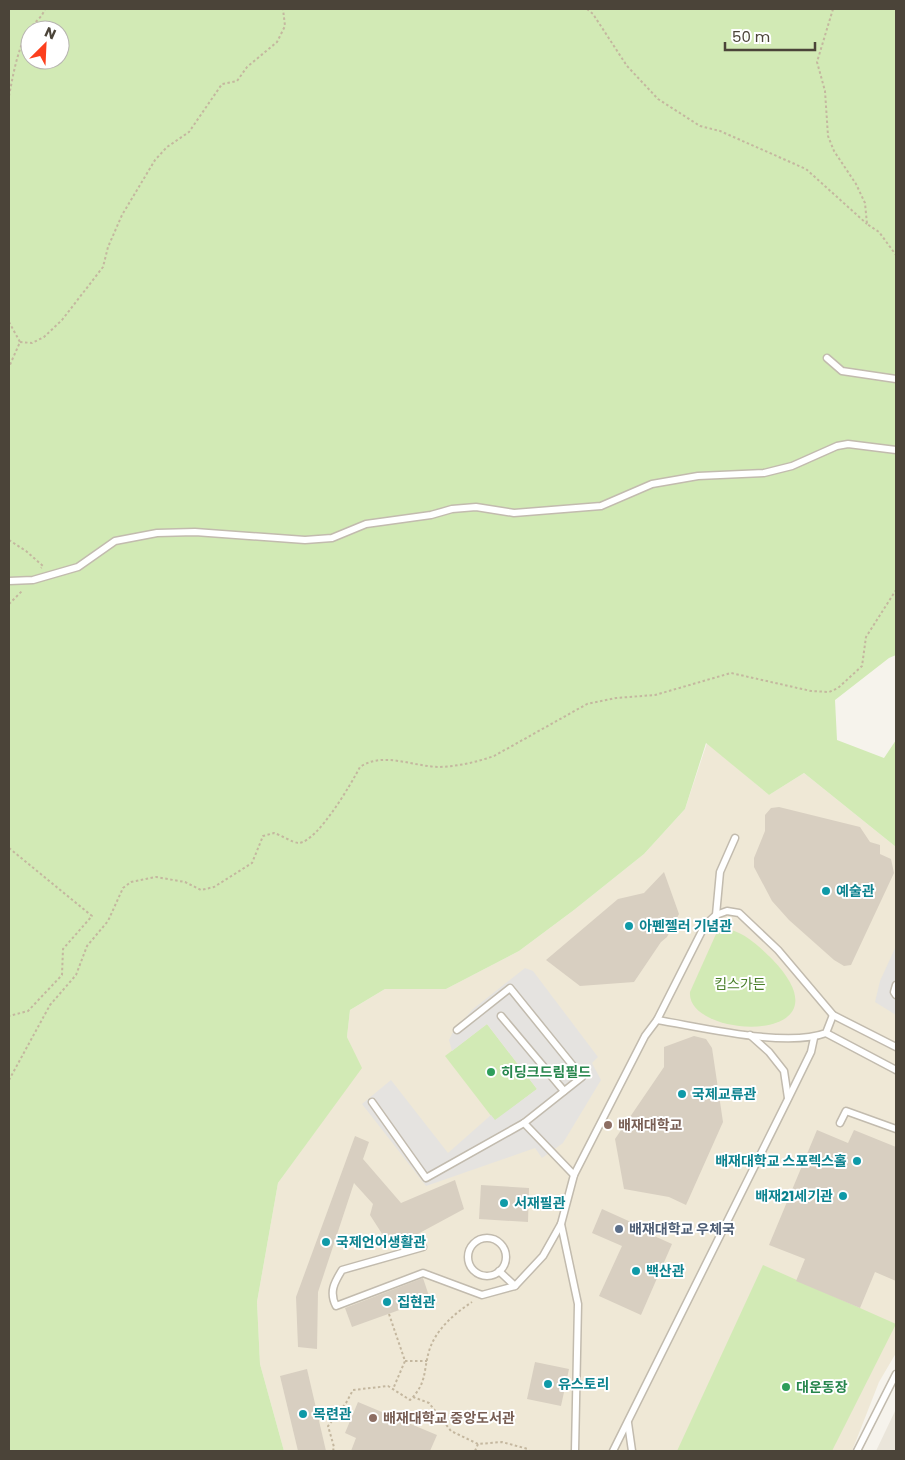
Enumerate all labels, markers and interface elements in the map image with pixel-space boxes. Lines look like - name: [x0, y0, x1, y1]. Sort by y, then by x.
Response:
- north arrow: [20, 20, 70, 70]
- scale bar: [725, 20, 815, 52]
- text: N: [41, 22, 59, 44]
- text: 50 m: [732, 26, 770, 47]
- place label: 예술관: [836, 881, 875, 901]
- marker: 예술관: [820, 885, 832, 897]
- place label: 아펜젤러 기념관: [639, 916, 732, 936]
- marker: 아펜젤러 기념관: [623, 920, 635, 932]
- park label: 킴스가든: [714, 974, 766, 994]
- place label: 히딩크드림필드: [501, 1062, 591, 1082]
- marker: 히딩크드림필드: [485, 1066, 497, 1078]
- place label: 국제교류관: [692, 1084, 757, 1104]
- marker: 국제교류관: [676, 1088, 688, 1100]
- place label: 배재대학교: [618, 1115, 683, 1135]
- marker: 배재대학교: [602, 1119, 614, 1131]
- place label: 배재대학교 스포렉스홀: [715, 1151, 847, 1171]
- marker: 배재대학교 스포렉스홀: [851, 1155, 863, 1167]
- place label: 배재21세기관: [755, 1186, 833, 1206]
- marker: 배재21세기관: [837, 1190, 849, 1202]
- place label: 서재필관: [514, 1193, 566, 1213]
- marker: 서재필관: [498, 1197, 510, 1209]
- place label: 배재대학교 우체국: [629, 1219, 735, 1239]
- marker: 배재대학교 우체국: [613, 1223, 625, 1235]
- place label: 국제언어생활관: [336, 1232, 426, 1252]
- marker: 국제언어생활관: [320, 1236, 332, 1248]
- place label: 백산관: [646, 1261, 685, 1281]
- marker: 백산관: [630, 1265, 642, 1277]
- place label: 집현관: [397, 1292, 436, 1312]
- marker: 집현관: [381, 1296, 393, 1308]
- place label: 유스토리: [558, 1374, 610, 1394]
- place label: 대운동장: [796, 1377, 848, 1397]
- marker: 유스토리: [542, 1378, 554, 1390]
- marker: 대운동장: [780, 1381, 792, 1393]
- place label: 목련관: [313, 1404, 352, 1424]
- marker: 목련관: [297, 1408, 309, 1420]
- place label: 배재대학교 중앙도서관: [383, 1408, 515, 1428]
- marker: 배재대학교 중앙도서관: [367, 1412, 379, 1424]

